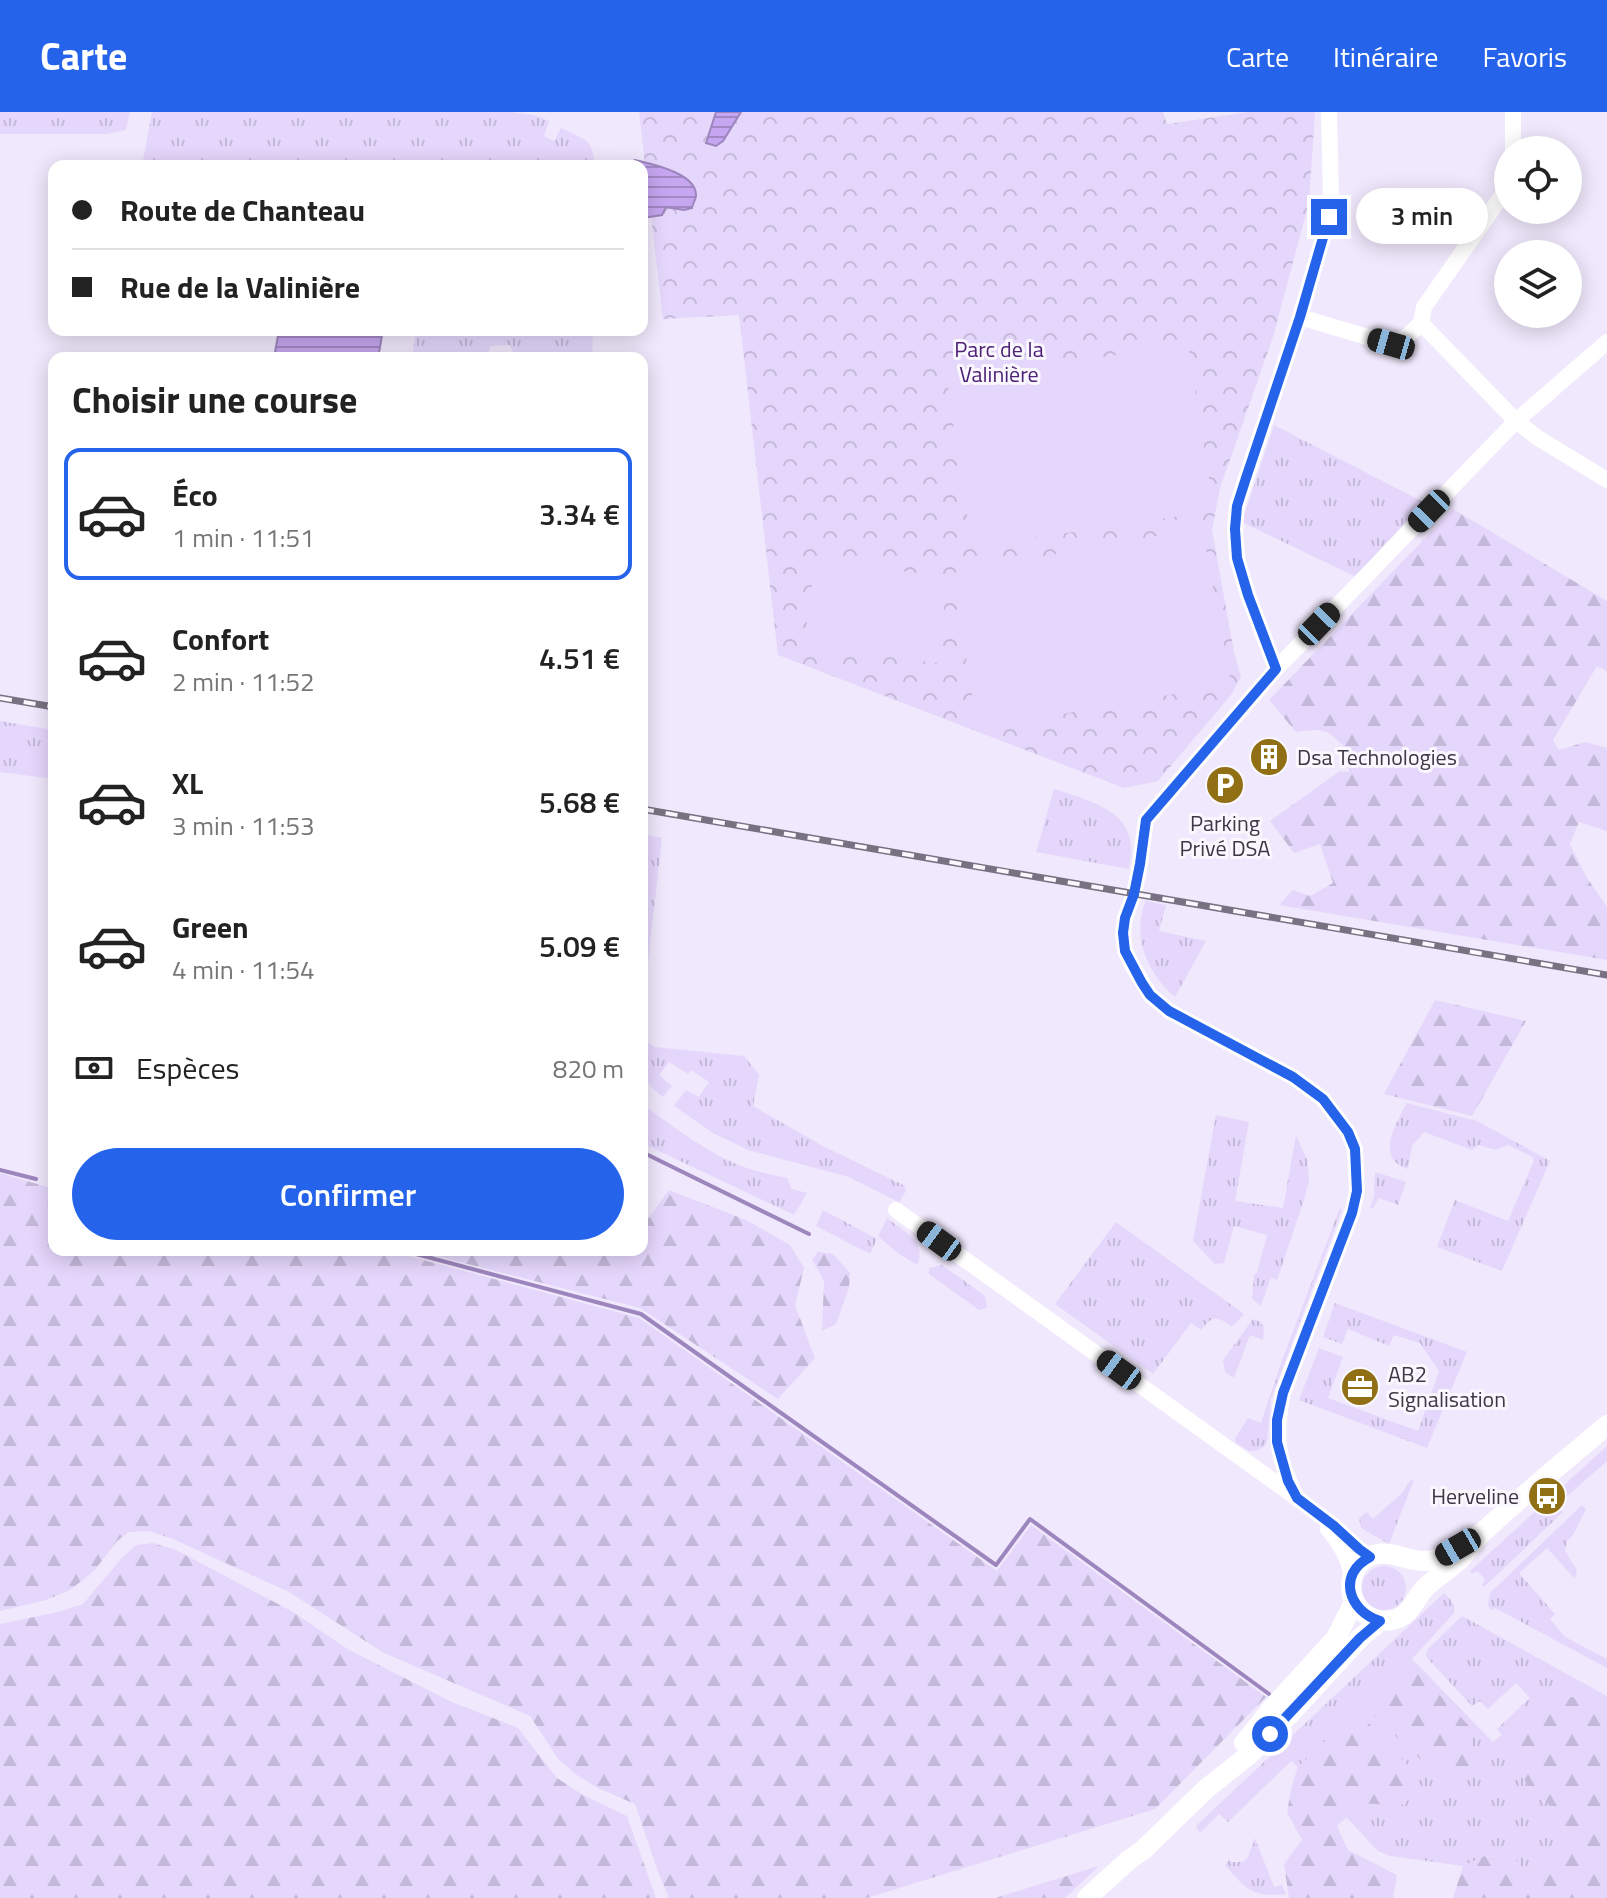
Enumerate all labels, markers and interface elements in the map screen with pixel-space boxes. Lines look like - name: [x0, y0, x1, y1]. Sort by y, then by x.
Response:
- text: Carte: [40, 27, 127, 85]
- text: Carte: [1226, 35, 1289, 78]
- text: Itinéraire: [1333, 35, 1438, 78]
- text: Favoris: [1482, 35, 1567, 78]
- map controls: [1494, 136, 1582, 328]
- button: locate: [1494, 136, 1582, 224]
- text: Route de Chanteau: [120, 187, 365, 233]
- callout: 3 min: [1357, 189, 1489, 245]
- text: 3 min: [1391, 196, 1453, 235]
- route end: [1311, 199, 1347, 235]
- button: layers: [1494, 240, 1582, 328]
- text: Rue de la Valinière: [120, 264, 360, 310]
- car: [1365, 326, 1417, 362]
- park label: Parc de la Valinière: [954, 332, 1044, 391]
- text: Choisir une course: [72, 372, 357, 427]
- text: Éco: [172, 472, 218, 518]
- icon: car: [76, 478, 148, 550]
- car: [1404, 485, 1454, 537]
- text: 3.34 €: [539, 491, 620, 537]
- text: 1 min · 11:51: [172, 518, 315, 557]
- car: [1294, 598, 1344, 650]
- text: Confort: [172, 616, 269, 662]
- icon: car: [76, 622, 148, 694]
- text: 4.51 €: [539, 635, 620, 681]
- text: 2 min · 11:52: [172, 662, 315, 701]
- building icon: Dsa Technologies: [1248, 736, 1290, 778]
- place label: Dsa Technologies: [1297, 740, 1457, 774]
- text: XL: [172, 760, 203, 806]
- parking icon: Parking Privé DSA: [1204, 764, 1246, 806]
- icon: car: [76, 766, 148, 838]
- text: 5.68 €: [539, 779, 620, 825]
- text: 3 min · 11:53: [172, 806, 315, 845]
- place label: Parking Privé DSA: [1180, 806, 1270, 865]
- text: Green: [172, 904, 249, 950]
- icon: car: [76, 910, 148, 982]
- text: 5.09 €: [539, 923, 620, 969]
- text: 4 min · 11:54: [172, 950, 315, 989]
- text: Espèces: [136, 1045, 240, 1091]
- icon: cash: [72, 1046, 116, 1090]
- text: 820 m: [553, 1049, 624, 1088]
- button: Confirmer: [72, 1148, 624, 1240]
- car: [913, 1217, 965, 1265]
- car: [1093, 1346, 1145, 1394]
- place label: AB2 Signalisation: [1388, 1357, 1506, 1416]
- office icon: AB2 Signalisation: [1339, 1366, 1381, 1408]
- bus stop icon: Herveline: [1526, 1475, 1568, 1517]
- place label: Herveline: [1431, 1479, 1519, 1513]
- car: [1431, 1525, 1485, 1569]
- route start: [1252, 1716, 1288, 1752]

